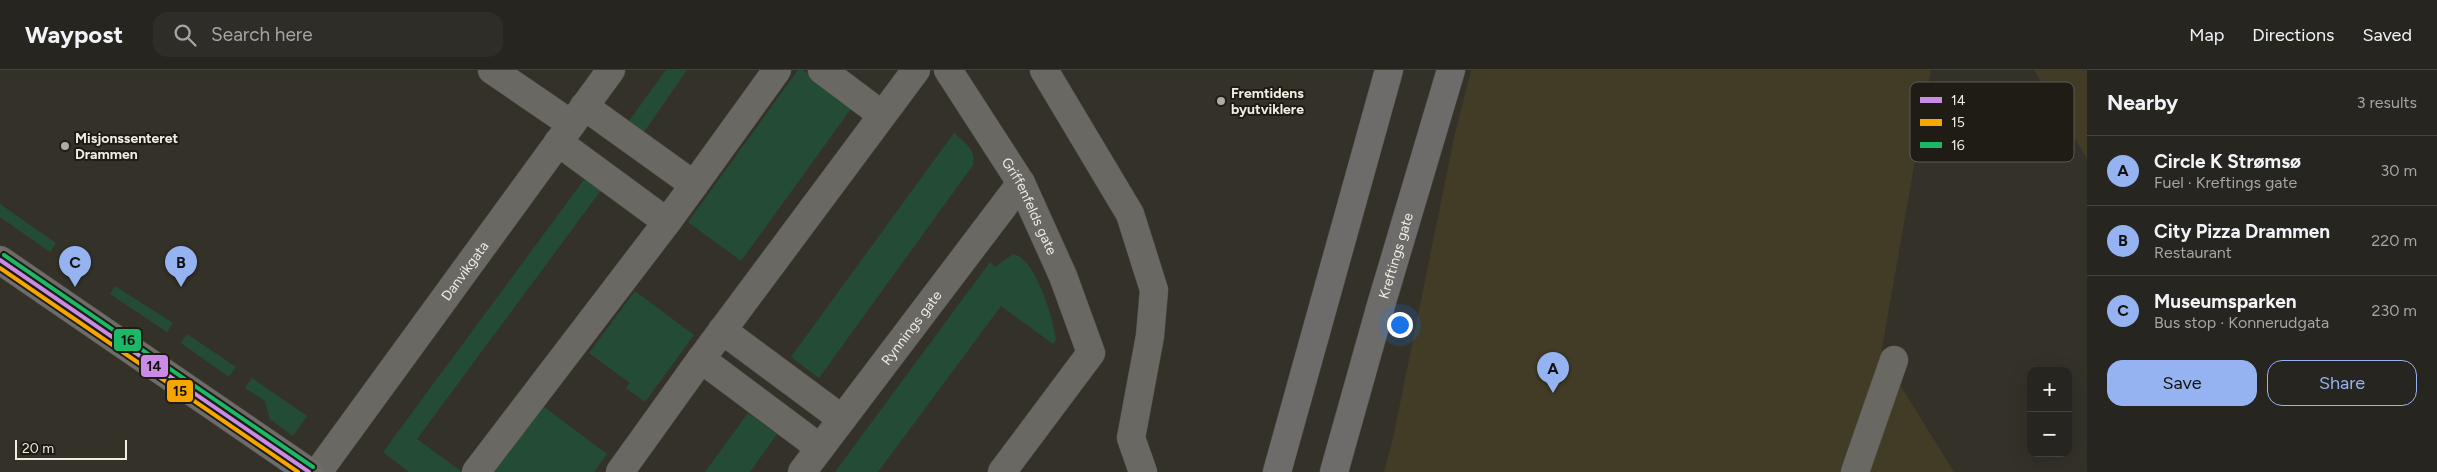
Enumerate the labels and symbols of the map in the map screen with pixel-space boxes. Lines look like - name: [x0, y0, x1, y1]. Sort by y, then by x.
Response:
- legend: [1910, 82, 2074, 162]
- place label: Fremtidens byutviklere: [1231, 85, 1304, 118]
- text: 14: [1951, 92, 1966, 109]
- marker: Fremtidens byutviklere: [1215, 95, 1227, 107]
- text: 15: [1951, 114, 1965, 131]
- place label: Misjonssenteret Drammen: [75, 130, 178, 163]
- text: 16: [1951, 137, 1965, 154]
- marker: Misjonssenteret Drammen: [59, 140, 71, 152]
- street label: Griffenfelds gate: [998, 154, 1061, 258]
- street label: Kreftings gate: [1375, 210, 1417, 301]
- street label: Danvikgata: [437, 238, 492, 304]
- pin: C: [59, 246, 91, 287]
- pin: B: [165, 246, 197, 287]
- street label: Rynnings gate: [878, 287, 945, 368]
- your location: [1387, 312, 1413, 338]
- line badge: 16: [113, 328, 142, 352]
- text: 16: [121, 332, 135, 349]
- pin: A: [1537, 352, 1569, 393]
- line badge: 14: [140, 354, 169, 378]
- text: 14: [147, 358, 162, 375]
- line badge: 15: [166, 379, 194, 403]
- text: 15: [173, 383, 187, 400]
- scale bar: [15, 437, 128, 460]

